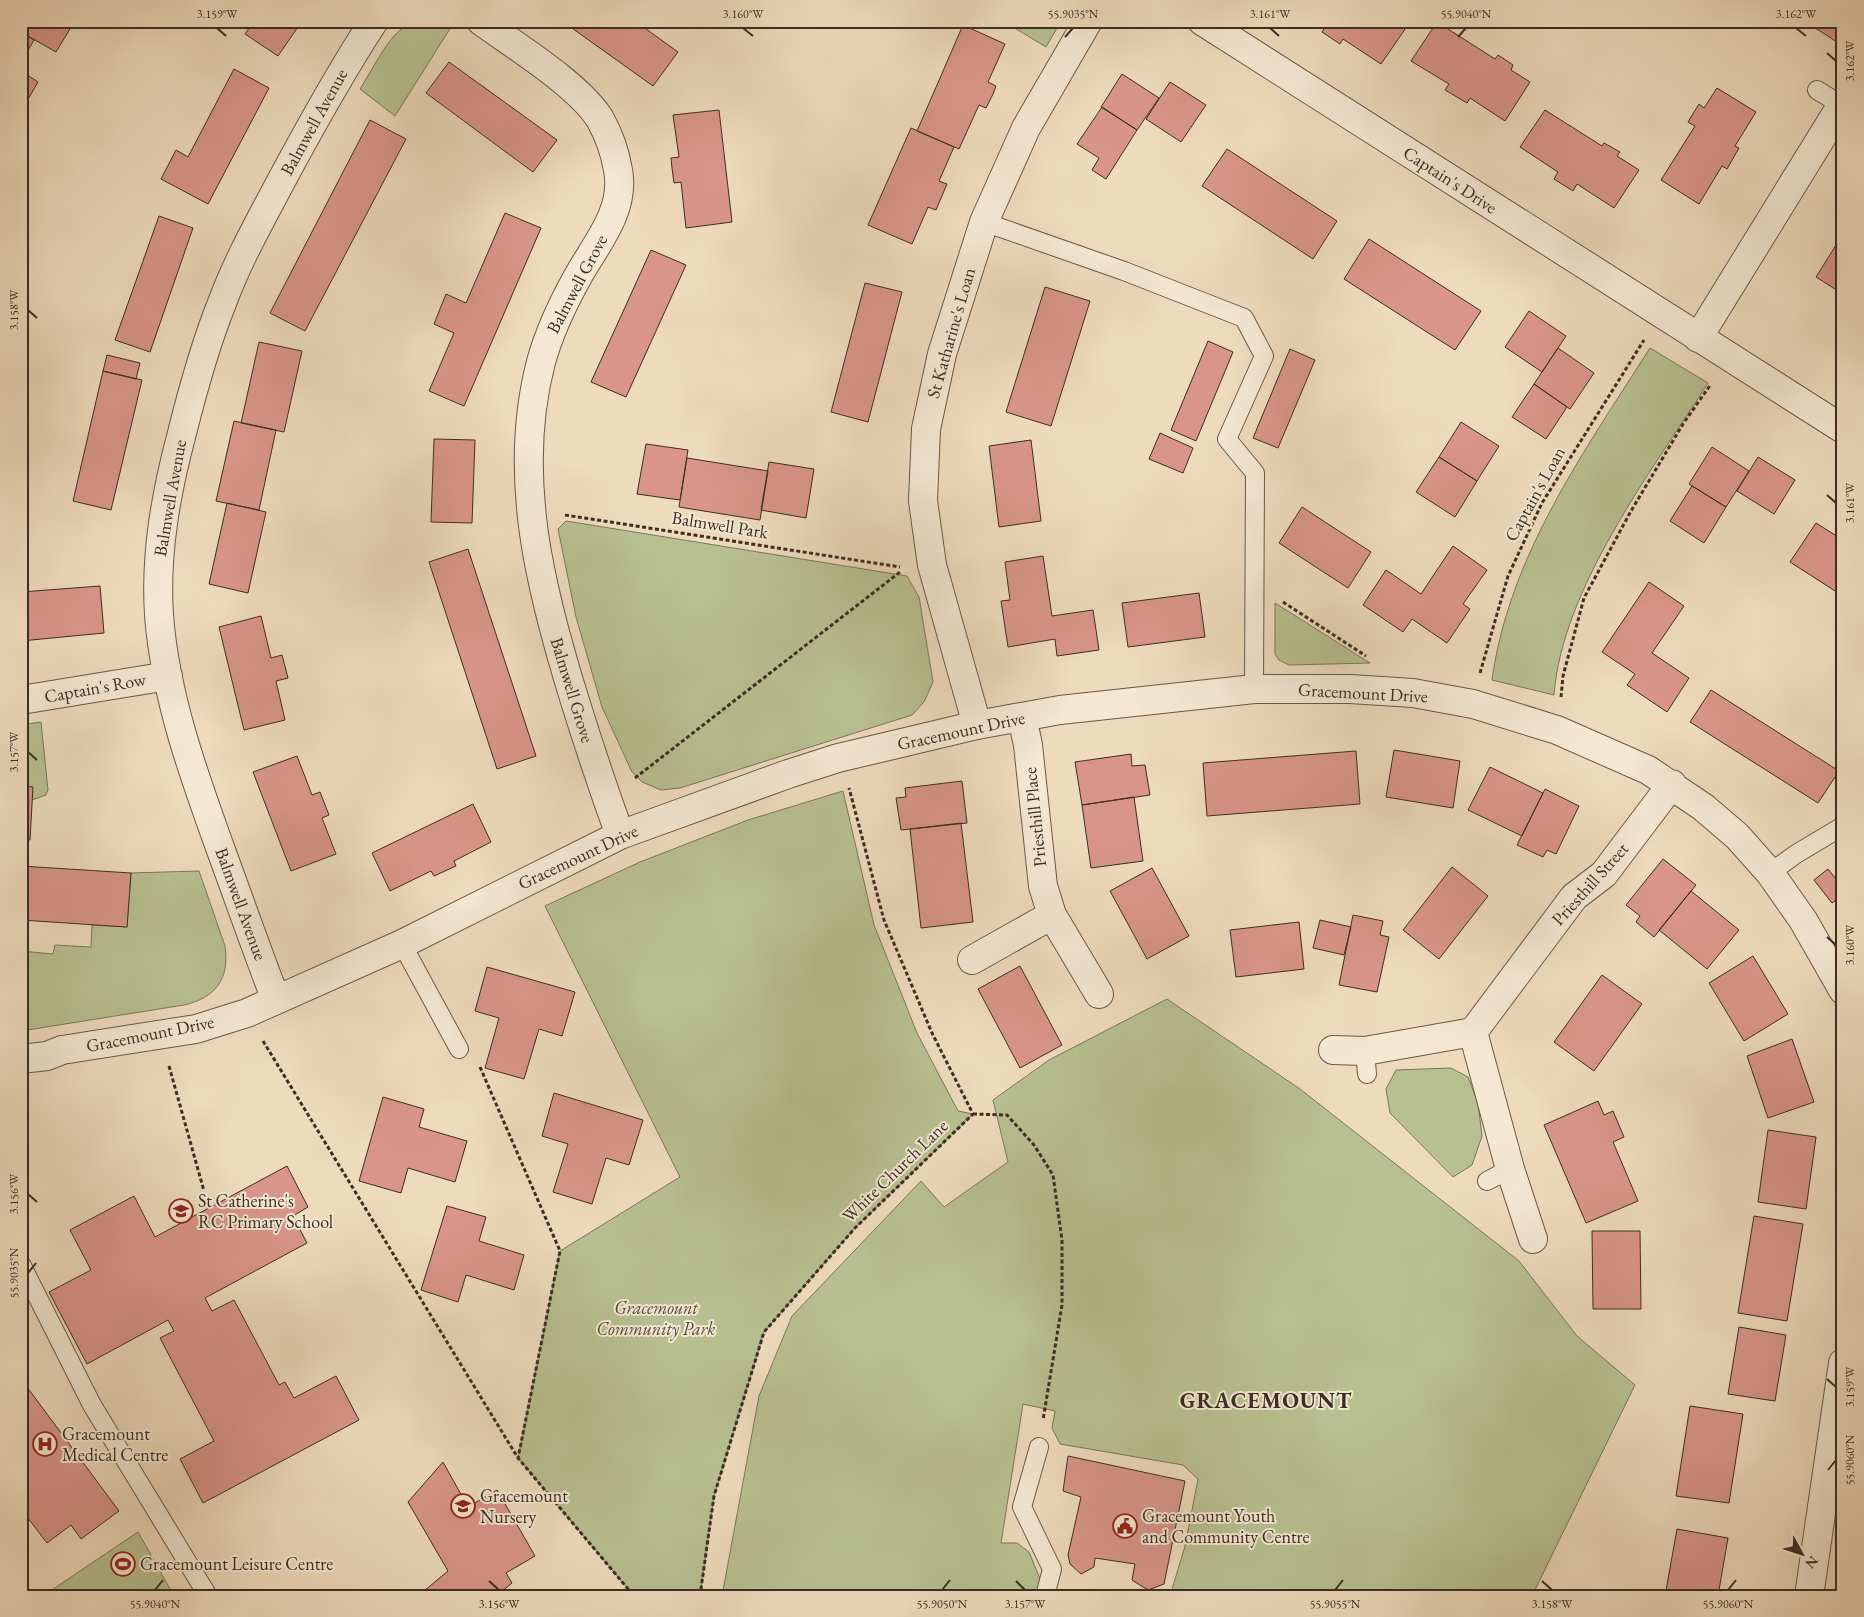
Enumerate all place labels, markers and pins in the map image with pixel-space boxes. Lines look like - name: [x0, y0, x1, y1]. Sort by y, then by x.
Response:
- place label: St Catherine's RC Primary School: [198, 1189, 333, 1233]
- school or university icon: St Catherine's RC Primary School: [168, 1198, 194, 1224]
- place label: Gracemount Medical Centre: [62, 1422, 168, 1466]
- hospital icon: Gracemount Medical Centre: [32, 1431, 58, 1457]
- place label: Gracemount Nursery: [480, 1484, 568, 1528]
- school or university icon: Gracemount Nursery: [450, 1493, 476, 1519]
- place label: Gracemount Youth and Community Centre: [1142, 1504, 1310, 1548]
- public building icon: Gracemount Youth and Community Centre: [1112, 1513, 1138, 1539]
- sports icon: Gracemount Leisure Centre: [110, 1551, 136, 1577]
- place label: Gracemount Leisure Centre: [140, 1552, 333, 1575]

